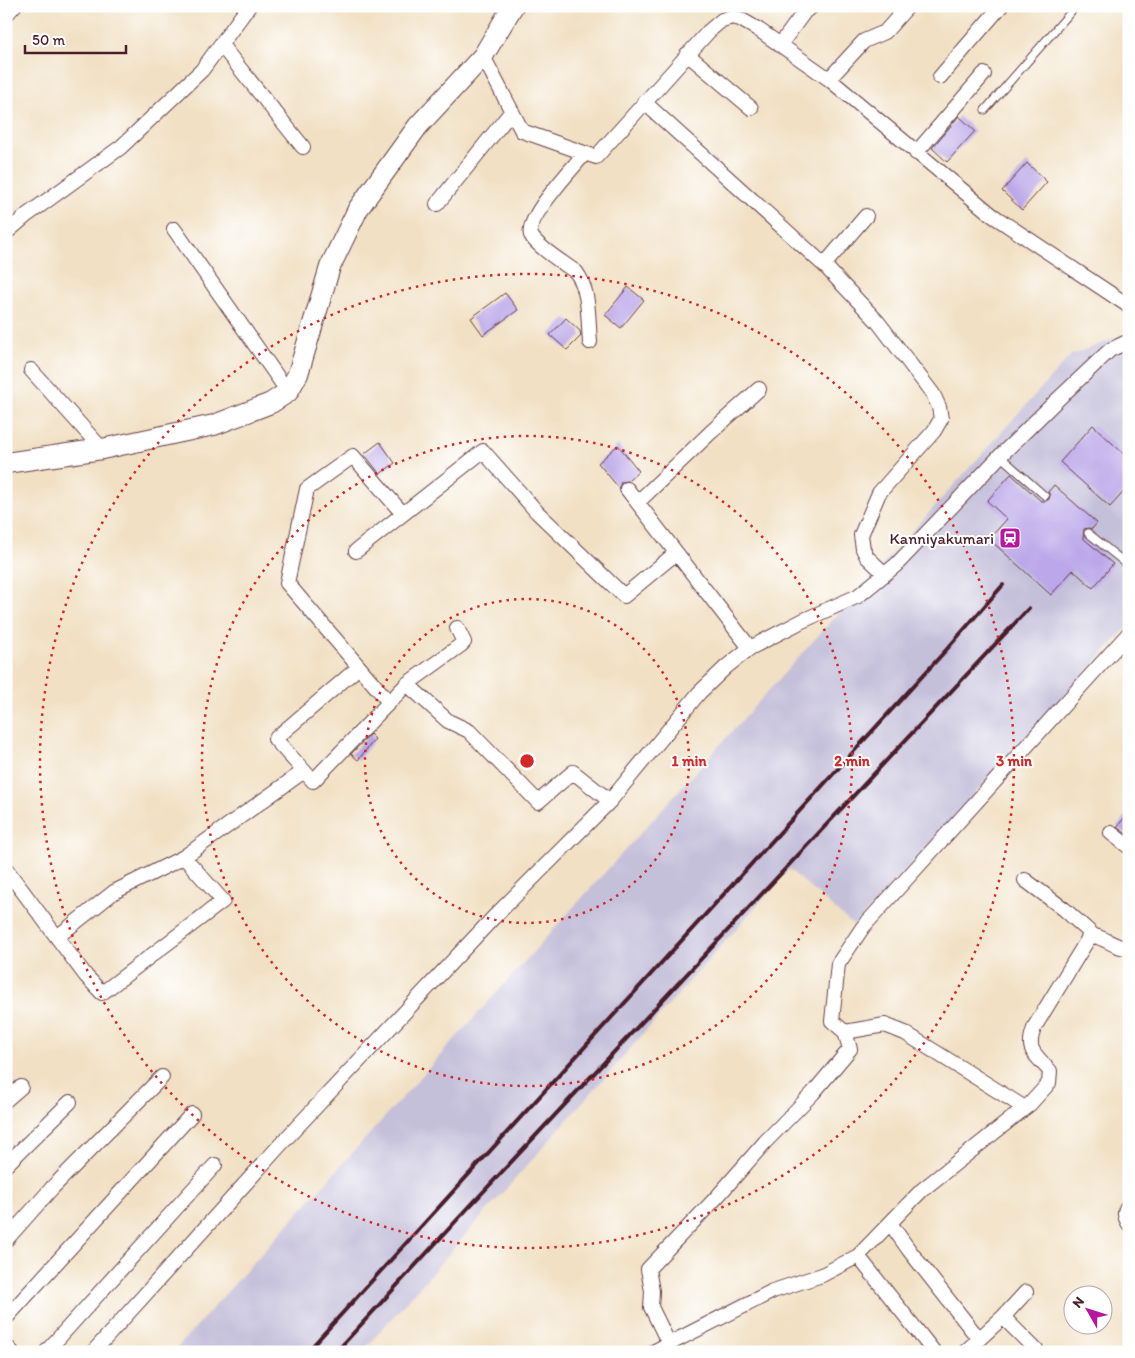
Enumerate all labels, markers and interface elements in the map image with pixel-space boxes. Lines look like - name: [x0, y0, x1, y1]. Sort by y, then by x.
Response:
- scale bar: [25, 22, 126, 54]
- text: 50 m: [32, 31, 65, 49]
- station icon: Kanniyakumari: [998, 526, 1022, 550]
- place label: Kanniyakumari: [890, 529, 994, 548]
- centre of rings: [518, 752, 536, 770]
- text: 1 min: [672, 752, 707, 770]
- text: 2 min: [834, 752, 871, 770]
- text: 3 min: [996, 752, 1033, 770]
- north arrow: [1062, 1286, 1112, 1336]
- text: N: [1069, 1293, 1088, 1311]

